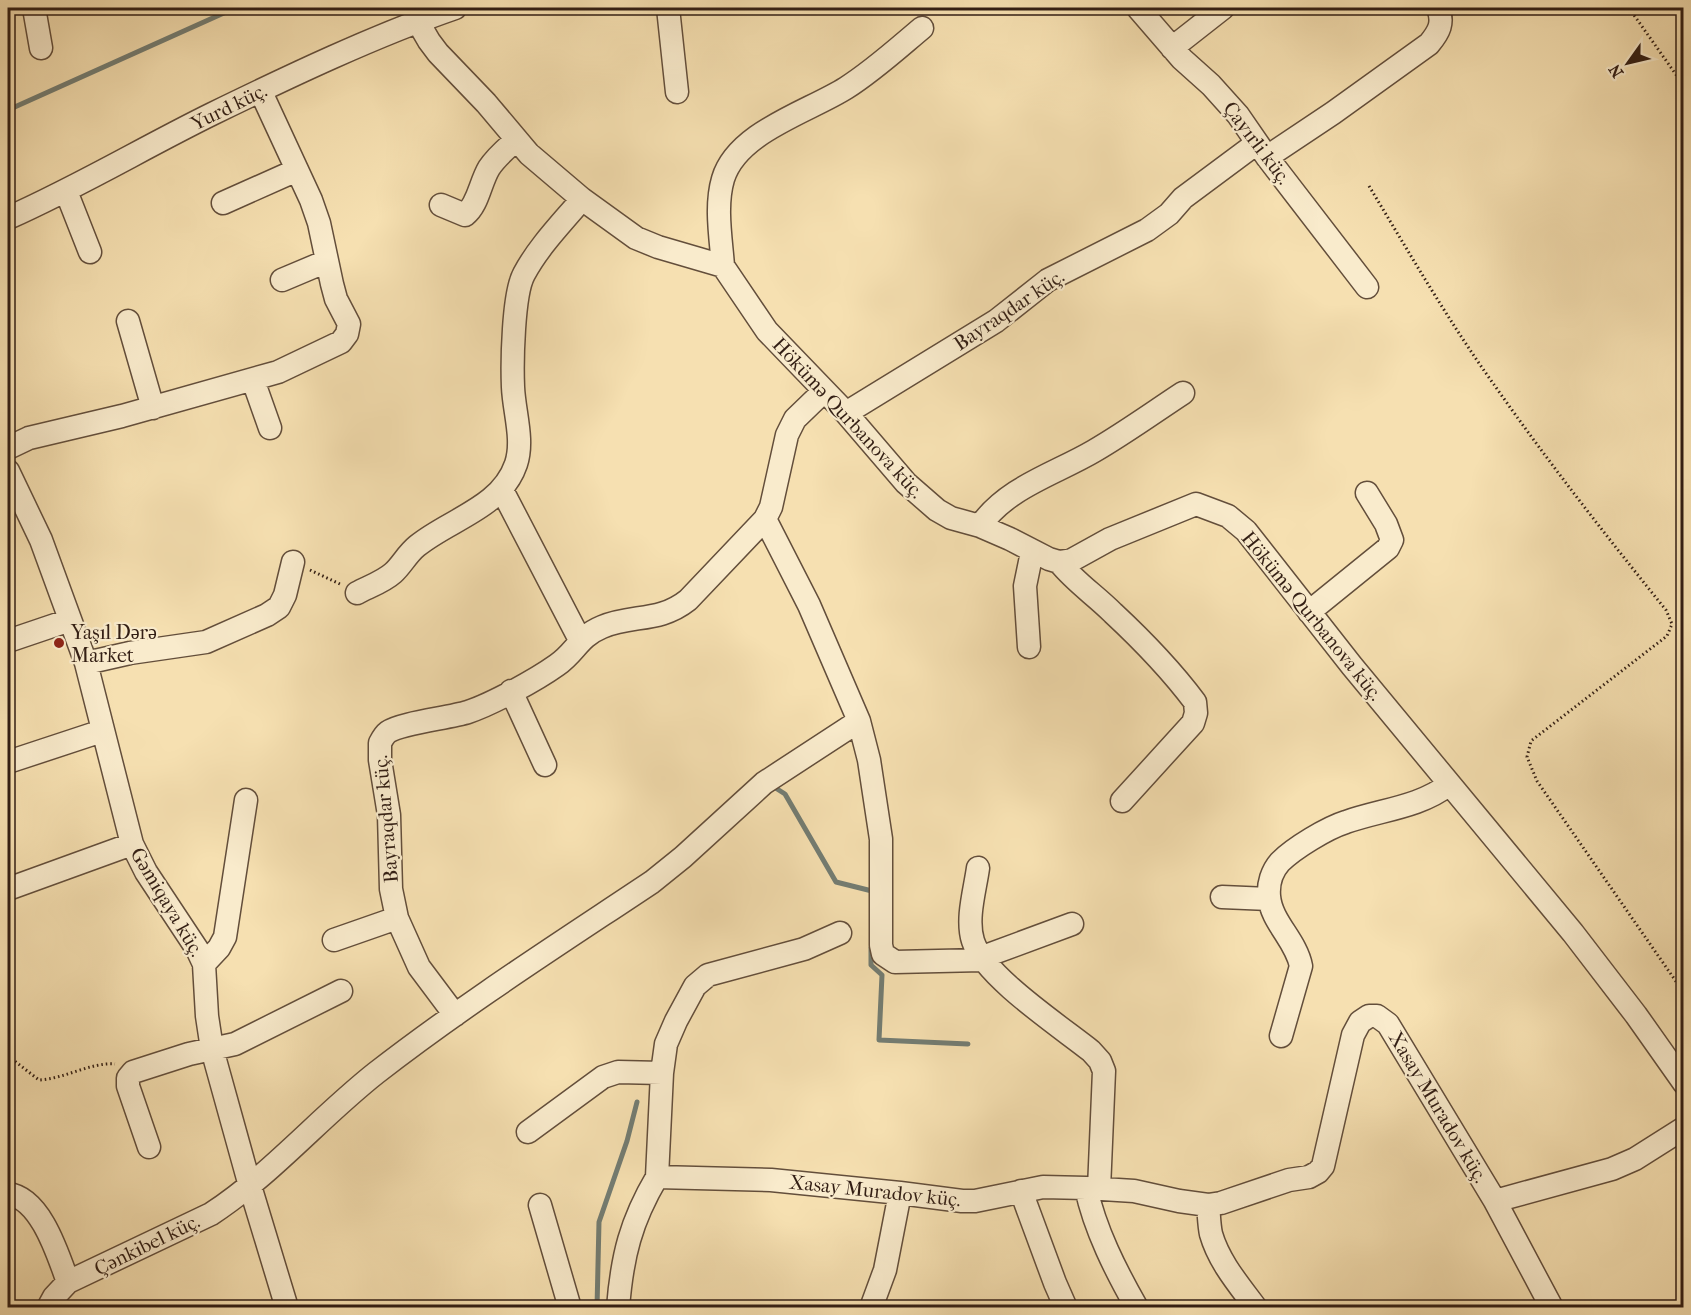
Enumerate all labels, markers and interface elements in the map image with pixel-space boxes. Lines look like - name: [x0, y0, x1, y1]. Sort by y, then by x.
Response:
- north arrow: [1598, 33, 1658, 93]
- text: N: [1604, 60, 1627, 81]
- street label: Yurd küç.: [187, 79, 271, 136]
- street label: Çayırli küç.: [1218, 97, 1296, 190]
- street label: Bayraqdar küç.: [950, 265, 1069, 355]
- street label: Hökümə Qurbanova küç.: [768, 333, 928, 503]
- street label: Hökümə Qurbanova küç.: [1237, 527, 1387, 705]
- place label: Yaşıl Dərə Market: [70, 621, 157, 667]
- marker: Yaşıl Dərə Market: [52, 636, 66, 650]
- street label: Bayraqdar küç.: [369, 754, 403, 884]
- street label: Gəmiqaya küç.: [125, 843, 209, 961]
- street label: Xasay Muradov küç.: [1384, 1027, 1492, 1187]
- street label: Xasay Muradov küç.: [788, 1171, 962, 1211]
- street label: Çənkibel küç.: [91, 1210, 204, 1281]

